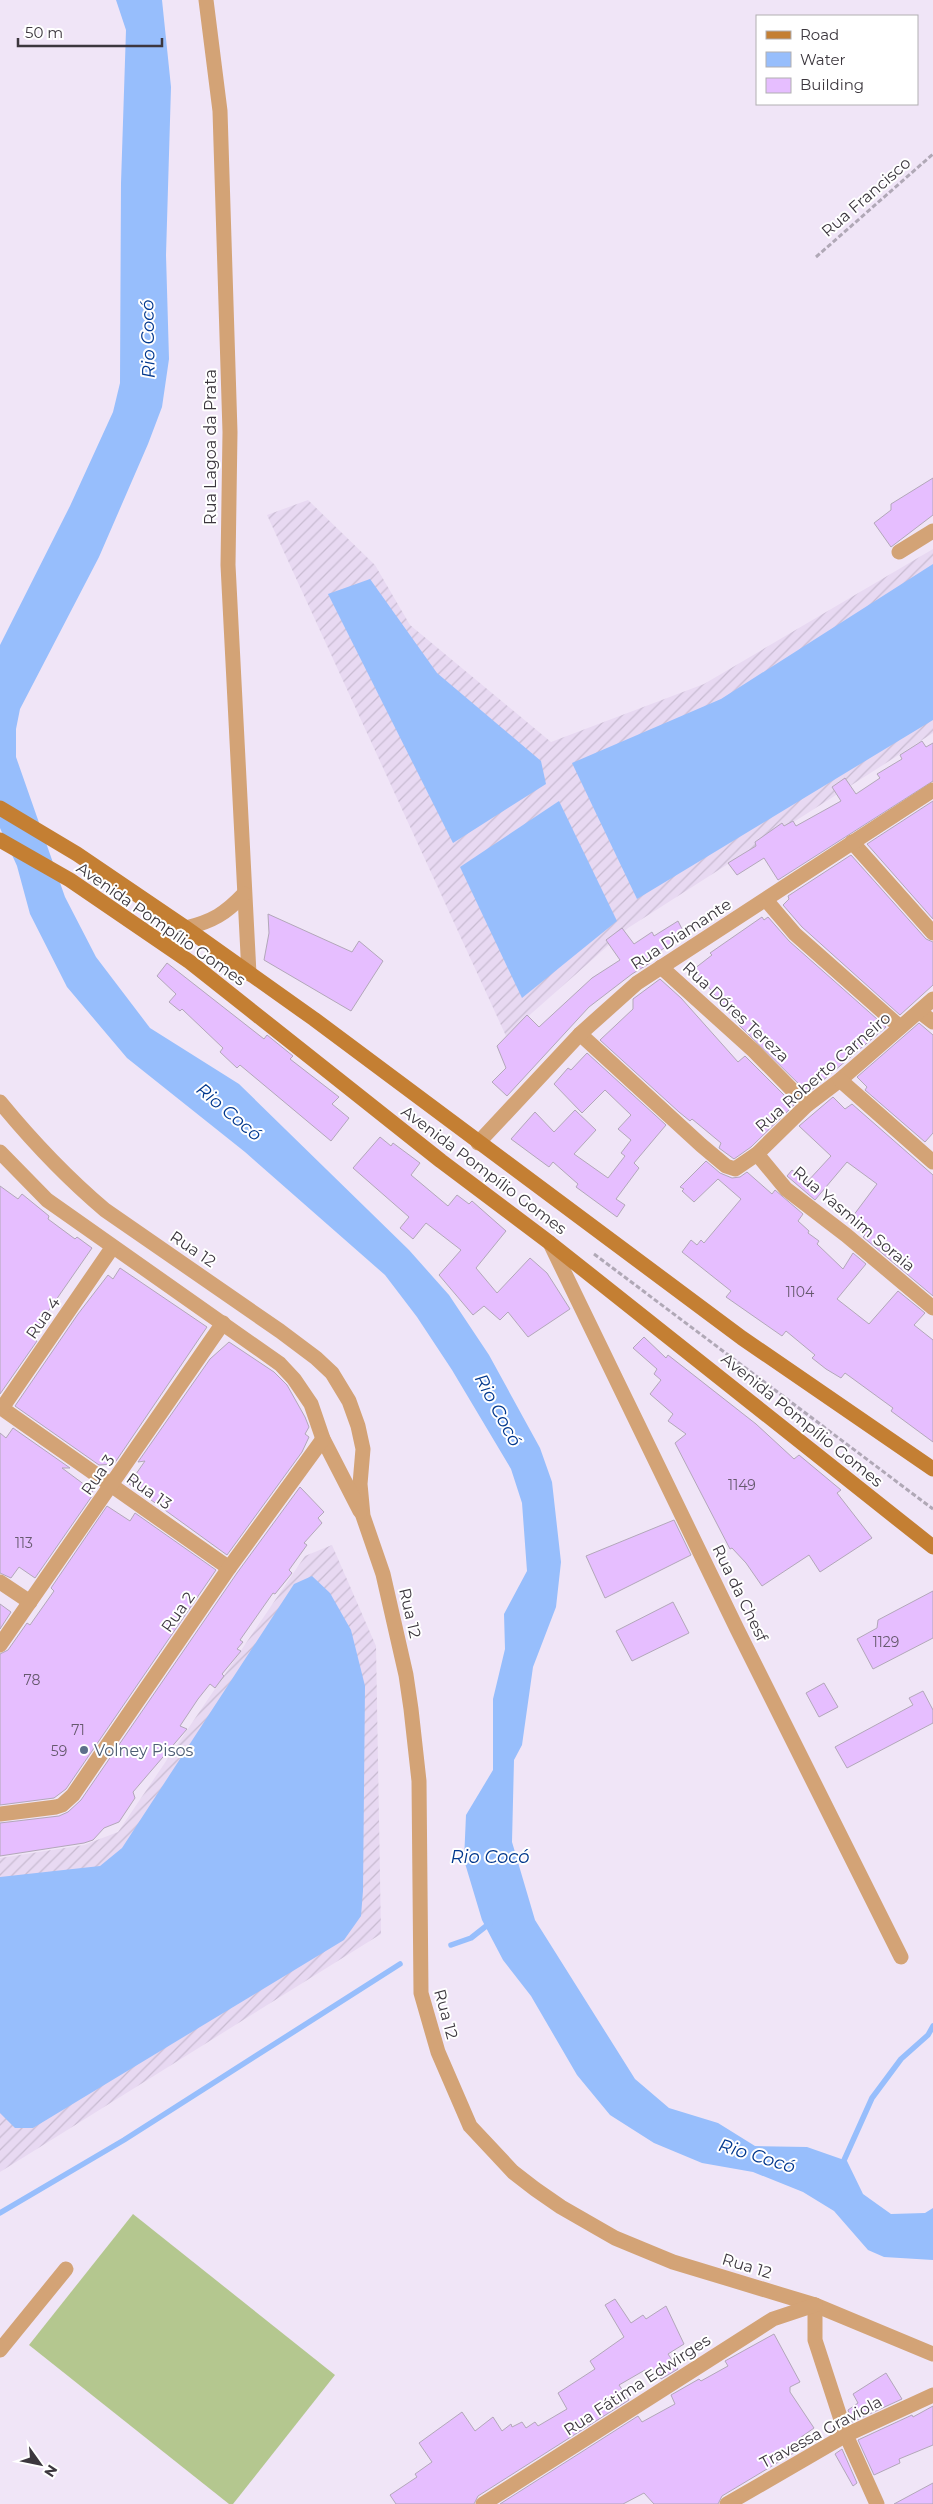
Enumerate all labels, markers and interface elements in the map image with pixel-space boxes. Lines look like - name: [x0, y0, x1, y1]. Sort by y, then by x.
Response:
- scale bar: [18, 15, 161, 47]
- legend: [756, 15, 918, 105]
- text: 50 m: [25, 23, 63, 42]
- text: Road: [800, 25, 839, 44]
- text: Water: [800, 50, 846, 69]
- text: Building: [800, 75, 864, 94]
- street label: Rua Francisco: [818, 153, 914, 241]
- water label: Rio Cocó: [136, 299, 160, 379]
- street label: Rua Lagoa da Prata: [201, 369, 220, 525]
- street label: Avenida Pompílio Gomes: [73, 858, 249, 990]
- street label: Rua Diamante: [627, 894, 735, 974]
- street label: Rua Dóres Tereza: [679, 958, 793, 1066]
- street label: Rua Roberto Carneiro: [751, 1008, 895, 1136]
- water label: Rio Cocó: [192, 1078, 266, 1146]
- street label: Avenida Pompílio Gomes: [398, 1102, 570, 1238]
- street label: Rua Yasmim Soraia: [789, 1162, 919, 1276]
- street label: Rua 12: [167, 1227, 219, 1271]
- house number: 1104: [786, 1283, 815, 1301]
- street label: Rua 4: [22, 1293, 64, 1343]
- street label: Avenida Pompílio Gomes: [718, 1349, 887, 1491]
- water label: Rio Cocó: [470, 1370, 526, 1450]
- street label: Rua 3: [77, 1451, 119, 1499]
- street label: Rua 13: [123, 1469, 175, 1513]
- house number: 1149: [728, 1476, 756, 1494]
- house number: 113: [15, 1534, 33, 1552]
- street label: Rua da Chesf: [708, 1541, 772, 1645]
- street label: Rua 12: [395, 1586, 425, 1640]
- street label: Rua 2: [157, 1588, 199, 1636]
- house number: 1129: [873, 1633, 899, 1651]
- house number: 78: [24, 1671, 41, 1689]
- house number: 71: [71, 1721, 85, 1739]
- place label: Volney Pisos: [94, 1741, 193, 1760]
- house number: 59: [51, 1742, 67, 1760]
- marker: Volney Pisos: [78, 1744, 90, 1756]
- water label: Rio Cocó: [451, 1846, 529, 1868]
- street label: Rua 12: [430, 1987, 462, 2041]
- water label: Rio Cocó: [716, 2134, 798, 2178]
- street label: Rua 12: [720, 2249, 774, 2283]
- street label: Rua Fátima Edwirges: [560, 2330, 714, 2440]
- street label: Travessa Graviola: [757, 2392, 885, 2472]
- north arrow: [15, 2439, 65, 2489]
- text: N: [40, 2461, 62, 2481]

